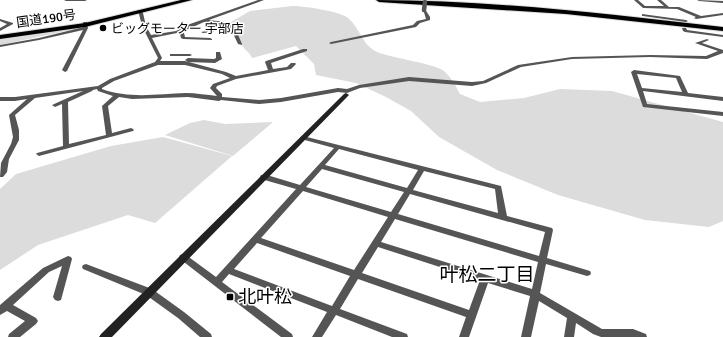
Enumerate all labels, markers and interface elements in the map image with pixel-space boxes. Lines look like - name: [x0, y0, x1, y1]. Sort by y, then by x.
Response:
- street label: 国道190号: [15, 7, 77, 31]
- place label: ビッグモーター 宇部店: [111, 21, 244, 37]
- marker: ビッグモーター 宇部店: [98, 23, 108, 33]
- district label: 叶松二丁目: [439, 263, 535, 287]
- place label: 北叶松: [238, 286, 292, 308]
- marker: 北叶松: [225, 292, 235, 302]

